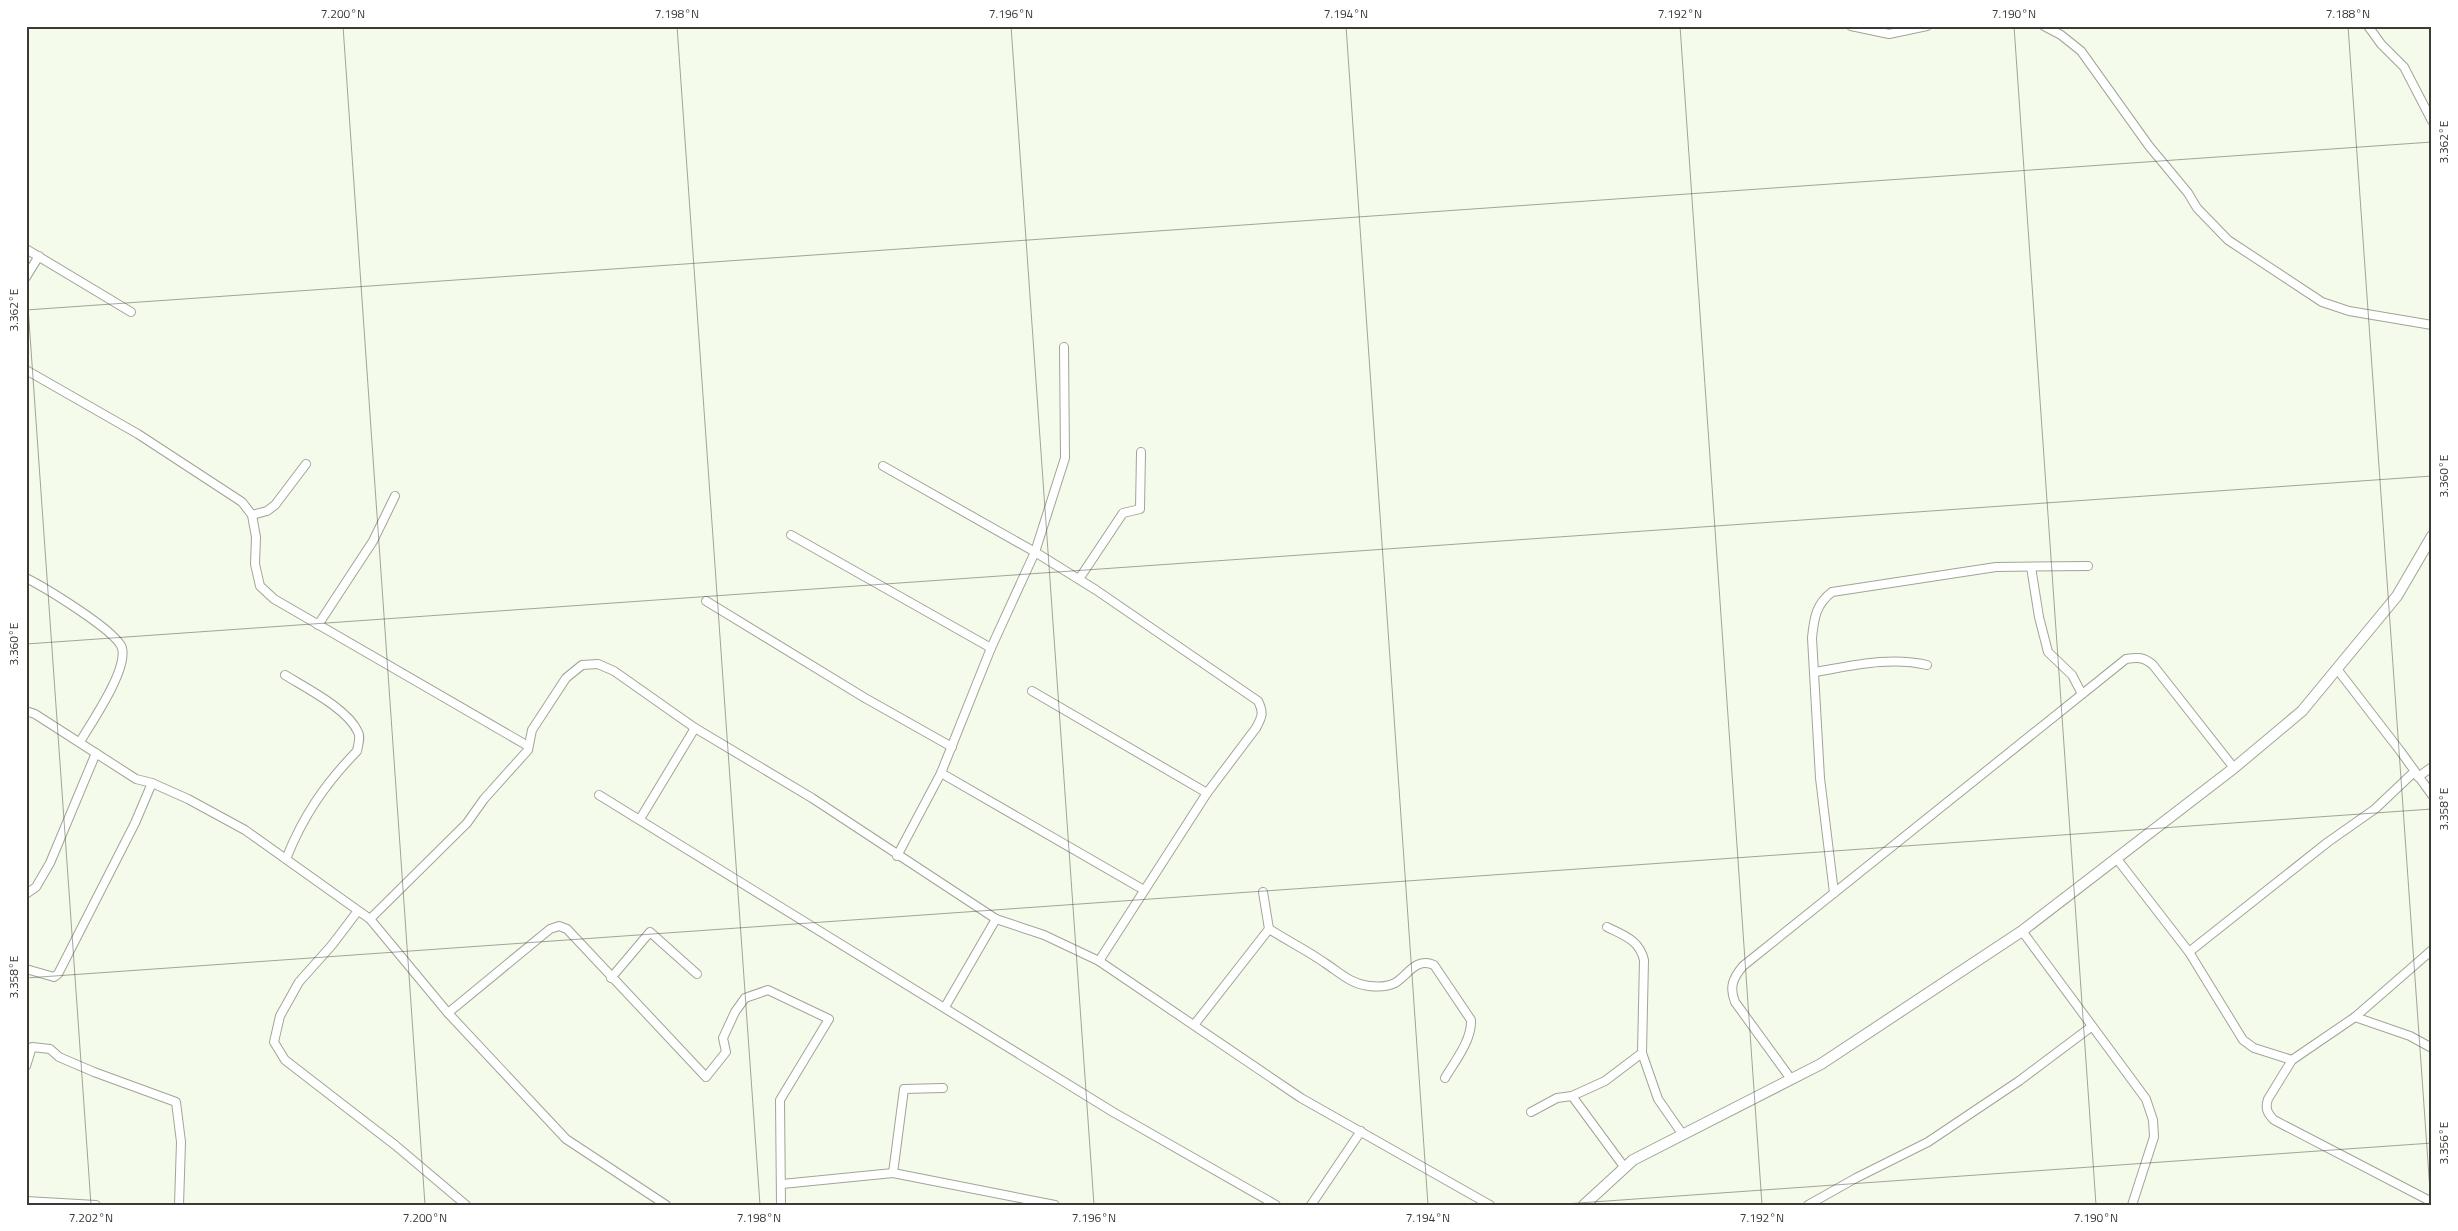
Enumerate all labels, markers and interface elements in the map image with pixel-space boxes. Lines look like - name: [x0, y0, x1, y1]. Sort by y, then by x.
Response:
- text: 7.200°N: [321, 4, 365, 23]
- text: 7.198°N: [655, 4, 699, 23]
- text: 7.196°N: [989, 4, 1033, 23]
- text: 7.194°N: [1324, 4, 1368, 23]
- text: 7.192°N: [1658, 4, 1702, 23]
- text: 7.190°N: [1992, 4, 2036, 23]
- text: 7.188°N: [2326, 4, 2370, 23]
- text: 3.362°E: [2434, 120, 2453, 163]
- text: 3.362°E: [4, 288, 23, 331]
- text: 3.360°E: [2434, 454, 2453, 497]
- text: 3.360°E: [4, 622, 23, 665]
- text: 3.358°E: [2434, 787, 2453, 830]
- text: 3.358°E: [4, 955, 23, 998]
- text: 3.356°E: [2434, 1121, 2453, 1164]
- text: 7.202°N: [69, 1208, 113, 1227]
- text: 7.200°N: [403, 1208, 447, 1227]
- text: 7.198°N: [737, 1208, 781, 1227]
- text: 7.196°N: [1072, 1208, 1116, 1227]
- text: 7.194°N: [1406, 1208, 1450, 1227]
- text: 7.192°N: [1740, 1208, 1784, 1227]
- text: 7.190°N: [2074, 1208, 2118, 1227]

